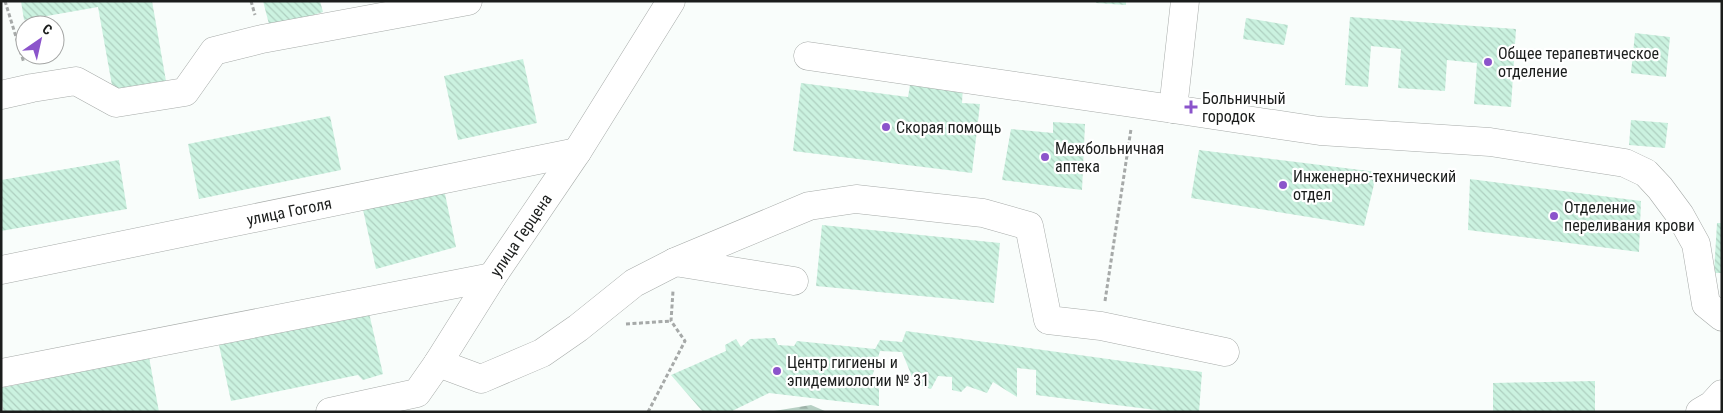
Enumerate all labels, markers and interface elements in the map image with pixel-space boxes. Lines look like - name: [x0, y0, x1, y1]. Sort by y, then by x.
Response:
- north arrow: [15, 15, 65, 65]
- text: С: [39, 20, 55, 38]
- place label: Общее терапевтическое отделение: [1498, 44, 1659, 81]
- marker: Общее терапевтическое отделение: [1482, 56, 1494, 68]
- place label: Больничный городок: [1202, 89, 1286, 126]
- marker: Больничный городок: [1184, 100, 1198, 114]
- place label: Скорая помощь: [896, 118, 1001, 137]
- marker: Скорая помощь: [880, 121, 892, 133]
- place label: Межбольничная аптека: [1055, 139, 1164, 176]
- marker: Межбольничная аптека: [1039, 151, 1051, 163]
- place label: Инженерно-технический отдел: [1293, 167, 1456, 204]
- marker: Инженерно-технический отдел: [1277, 179, 1289, 191]
- street label: улица Герцена: [486, 190, 556, 280]
- street label: улица Гоголя: [245, 194, 333, 229]
- place label: Отделение переливания крови: [1564, 198, 1695, 235]
- marker: Отделение переливания крови: [1548, 210, 1560, 222]
- place label: Центр гигиены и эпидемиологии № 31: [787, 353, 929, 390]
- marker: Центр гигиены и эпидемиологии № 31: [771, 365, 783, 377]

